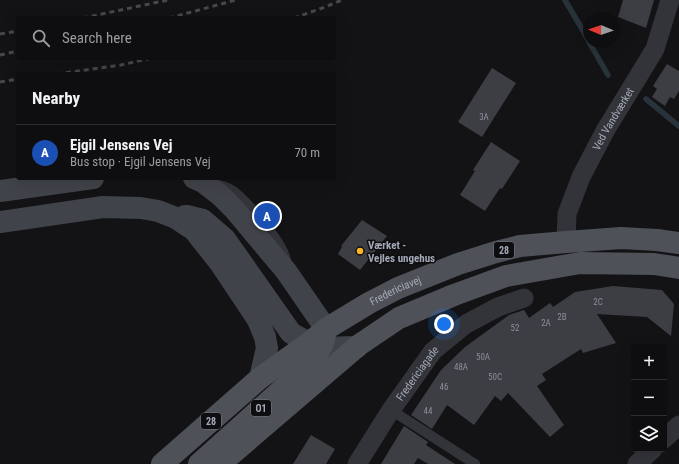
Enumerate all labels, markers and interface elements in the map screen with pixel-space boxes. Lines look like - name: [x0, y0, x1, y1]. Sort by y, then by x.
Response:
- north arrow: [583, 12, 619, 48]
- search box: [16, 16, 336, 60]
- icon: search: [30, 27, 52, 49]
- text: Search here: [62, 29, 132, 47]
- street label: Ved Vandværket: [590, 85, 637, 153]
- text: Nearby: [32, 88, 80, 108]
- house number: 3A: [479, 112, 489, 122]
- text: Ejgil Jensens Vej: [70, 136, 172, 154]
- text: A: [41, 145, 49, 160]
- text: 70 m: [294, 145, 320, 160]
- text: Bus stop · Ejgil Jensens Vej: [70, 154, 211, 169]
- pin: A: [254, 201, 280, 231]
- place label: Værket - Vejles ungehus: [368, 239, 435, 265]
- road number: 28: [494, 242, 514, 258]
- marker: Værket - Vejles ungehus: [355, 246, 365, 256]
- street label: Fredericiavej: [368, 273, 423, 309]
- house number: 2C: [593, 297, 603, 307]
- house number: 2B: [557, 312, 567, 322]
- your location: [434, 314, 454, 334]
- house number: 2A: [541, 318, 551, 328]
- house number: 52: [511, 323, 520, 333]
- street label: Fredericiagade: [394, 343, 441, 403]
- map controls: [631, 344, 667, 452]
- button: +: [631, 344, 667, 380]
- house number: 50A: [476, 352, 490, 362]
- house number: 48A: [454, 362, 468, 372]
- house number: 50C: [488, 372, 502, 382]
- button: −: [631, 380, 667, 416]
- house number: 46: [440, 382, 448, 392]
- road number: O1: [251, 400, 271, 416]
- house number: 44: [424, 406, 433, 416]
- road number: 28: [201, 413, 221, 429]
- button: layers: [631, 416, 667, 452]

